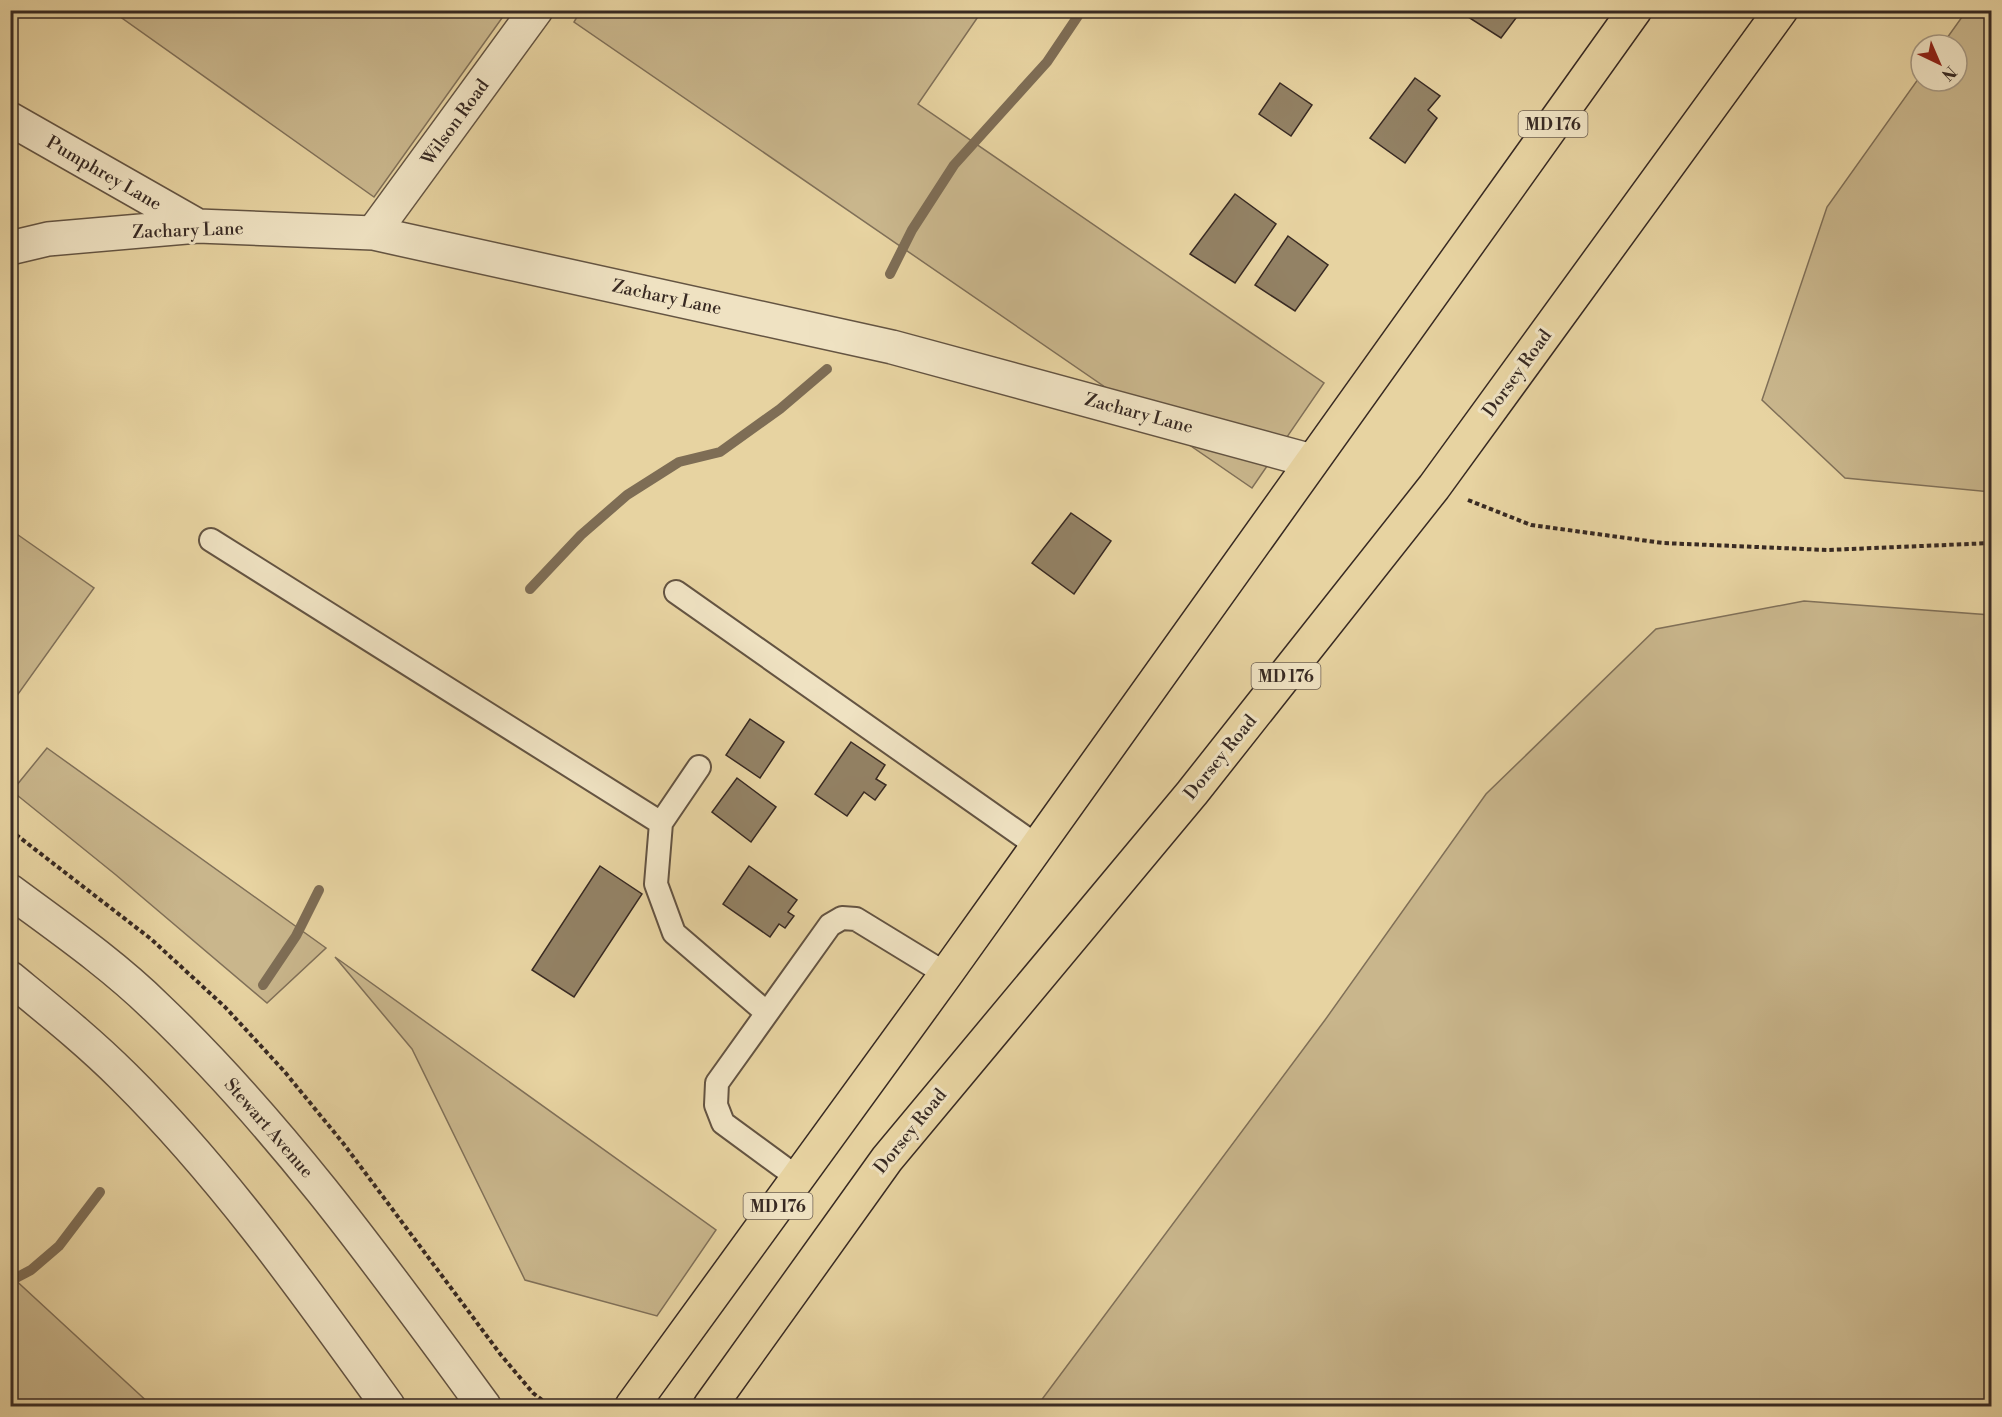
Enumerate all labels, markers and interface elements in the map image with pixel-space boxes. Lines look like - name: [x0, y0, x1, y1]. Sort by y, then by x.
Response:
- north arrow: [1909, 33, 1969, 93]
- text: N: [1937, 61, 1960, 85]
- street label: Wilson Road: [416, 74, 495, 171]
- road number: MD 176: [1518, 111, 1588, 137]
- street label: Pumphrey Lane: [42, 131, 166, 216]
- street label: Zachary Lane: [132, 217, 244, 244]
- street label: Zachary Lane: [610, 275, 724, 320]
- street label: Dorsey Road: [1478, 324, 1557, 422]
- street label: Zachary Lane: [1082, 388, 1196, 439]
- road number: MD 176: [1252, 663, 1320, 689]
- street label: Dorsey Road: [1179, 709, 1262, 805]
- street label: Stewart Avenue: [219, 1074, 318, 1183]
- street label: Dorsey Road: [869, 1083, 952, 1179]
- road number: MD 176: [744, 1193, 812, 1219]

